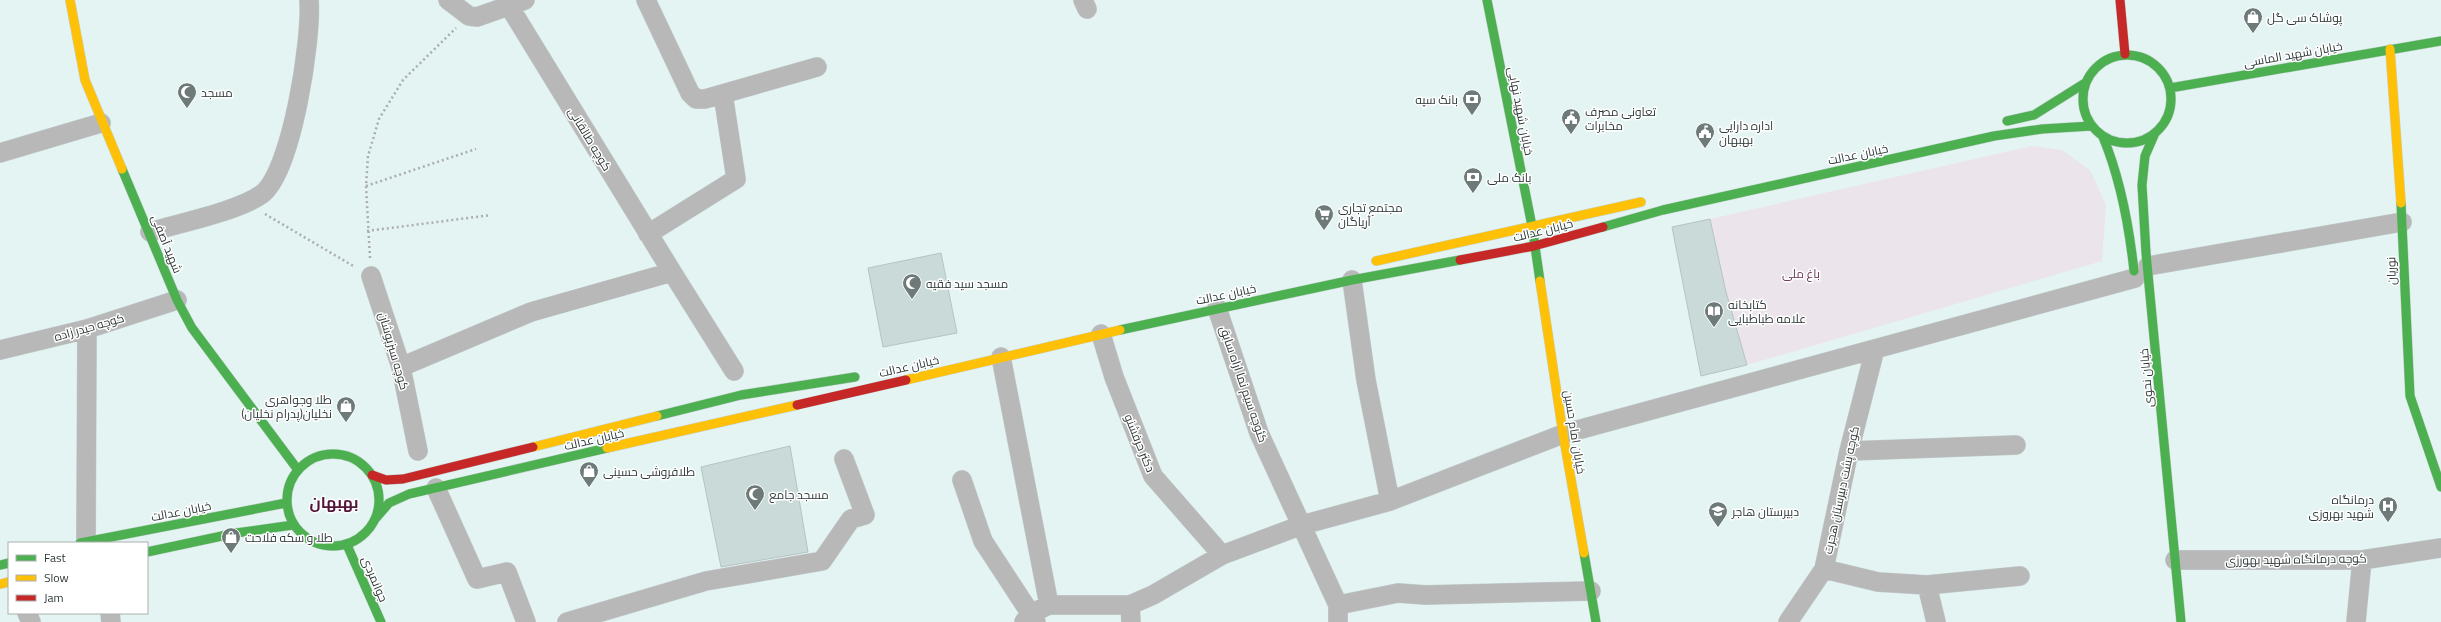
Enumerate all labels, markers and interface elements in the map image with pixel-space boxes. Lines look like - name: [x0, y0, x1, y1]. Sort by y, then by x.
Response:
- shop icon: پوشاک سی گل: [2242, 6, 2264, 34]
- place label: پوشاک سی گل: [2267, 8, 2343, 27]
- street label: خیابان شهید الماسی: [2242, 36, 2344, 72]
- street label: خیابان شهید نهایی: [1503, 65, 1539, 157]
- mosque icon: مسجد: [176, 81, 198, 109]
- place label: مسجد: [201, 83, 233, 102]
- bank icon: بانک سپه: [1461, 88, 1483, 116]
- place label: بانک سپه: [1415, 90, 1458, 109]
- place label: تعاونی مصرف مخابرات: [1585, 102, 1657, 135]
- street label: کوچه طالقانی: [563, 103, 617, 175]
- public building icon: تعاونی مصرف مخابرات: [1560, 107, 1582, 135]
- place label: اداره دارایی بهبهان: [1719, 116, 1773, 149]
- public building icon: اداره دارایی بهبهان: [1694, 121, 1716, 149]
- street label: خیابان عدالت: [1826, 138, 1890, 170]
- bank icon: بانک ملی: [1462, 166, 1484, 194]
- place label: بانک ملی: [1487, 168, 1531, 187]
- place label: مجتمع تجاری آریاگان: [1338, 198, 1403, 231]
- supermarket icon: مجتمع تجاری آریاگان: [1313, 203, 1335, 231]
- street label: شهید آصفی: [147, 212, 187, 276]
- street label: خیابان عدالت: [1511, 213, 1575, 247]
- street label: نوریان: [2381, 257, 2401, 285]
- park label: باغ ملی: [1782, 264, 1820, 283]
- mosque icon: مسجد سید فقیه: [901, 272, 923, 300]
- place label: مسجد سید فقیه: [926, 274, 1008, 293]
- street label: خیابان عدالت: [1194, 278, 1258, 310]
- place label: کتابخانه علامه طباطبایی: [1728, 295, 1806, 328]
- library icon: کتابخانه علامه طباطبایی: [1703, 300, 1725, 328]
- street label: کوچه حیدر زاده: [52, 308, 126, 346]
- street label: کوچه سبزپوشان: [374, 310, 414, 392]
- street label: کئوچه سیم نما اراه سابق: [1215, 323, 1273, 445]
- street label: خیابان نحوی: [2134, 348, 2158, 408]
- street label: خیابان عدالت: [877, 350, 941, 382]
- street label: خیابان امام حسین: [1559, 389, 1591, 475]
- place label: طلا وجواهری نخلیان(پدرام نخلیان): [241, 390, 332, 423]
- shop icon: طلا وجواهری نخلیان(پدرام نخلیان): [335, 395, 357, 423]
- street label: دکتر حرفشنو: [1120, 411, 1160, 475]
- street label: خیابان عدالت: [562, 423, 626, 455]
- street label: کوچه پشت دبیرستان هجرت: [1818, 424, 1864, 556]
- shop icon: طلافروشی حسینی: [578, 460, 600, 488]
- place label: طلافروشی حسینی: [603, 462, 695, 481]
- mosque icon: مسجد جامع: [744, 483, 766, 511]
- place label: مسجد جامع: [769, 485, 829, 504]
- district label: بهبهان: [309, 490, 359, 514]
- place label: درمانگاه شهید بهروزی: [2308, 490, 2374, 523]
- hospital icon: درمانگاه شهید بهروزی: [2377, 495, 2399, 523]
- street label: خیابان عدالت: [149, 496, 213, 526]
- school or university icon: دبیرستان هاجر: [1707, 500, 1729, 528]
- place label: دبیرستان هاجر: [1731, 502, 1799, 521]
- shop icon: طلا و سکه فلاحت: [220, 526, 242, 554]
- place label: طلا و سکه فلاحت: [245, 528, 333, 547]
- legend: [8, 542, 148, 614]
- text: Fast: [44, 548, 67, 567]
- street label: کوچه درمانگاه شهید بهورزی: [2225, 548, 2367, 570]
- street label: جوانمردی: [357, 553, 393, 605]
- text: Slow: [44, 568, 69, 587]
- text: Jam: [44, 588, 64, 607]

